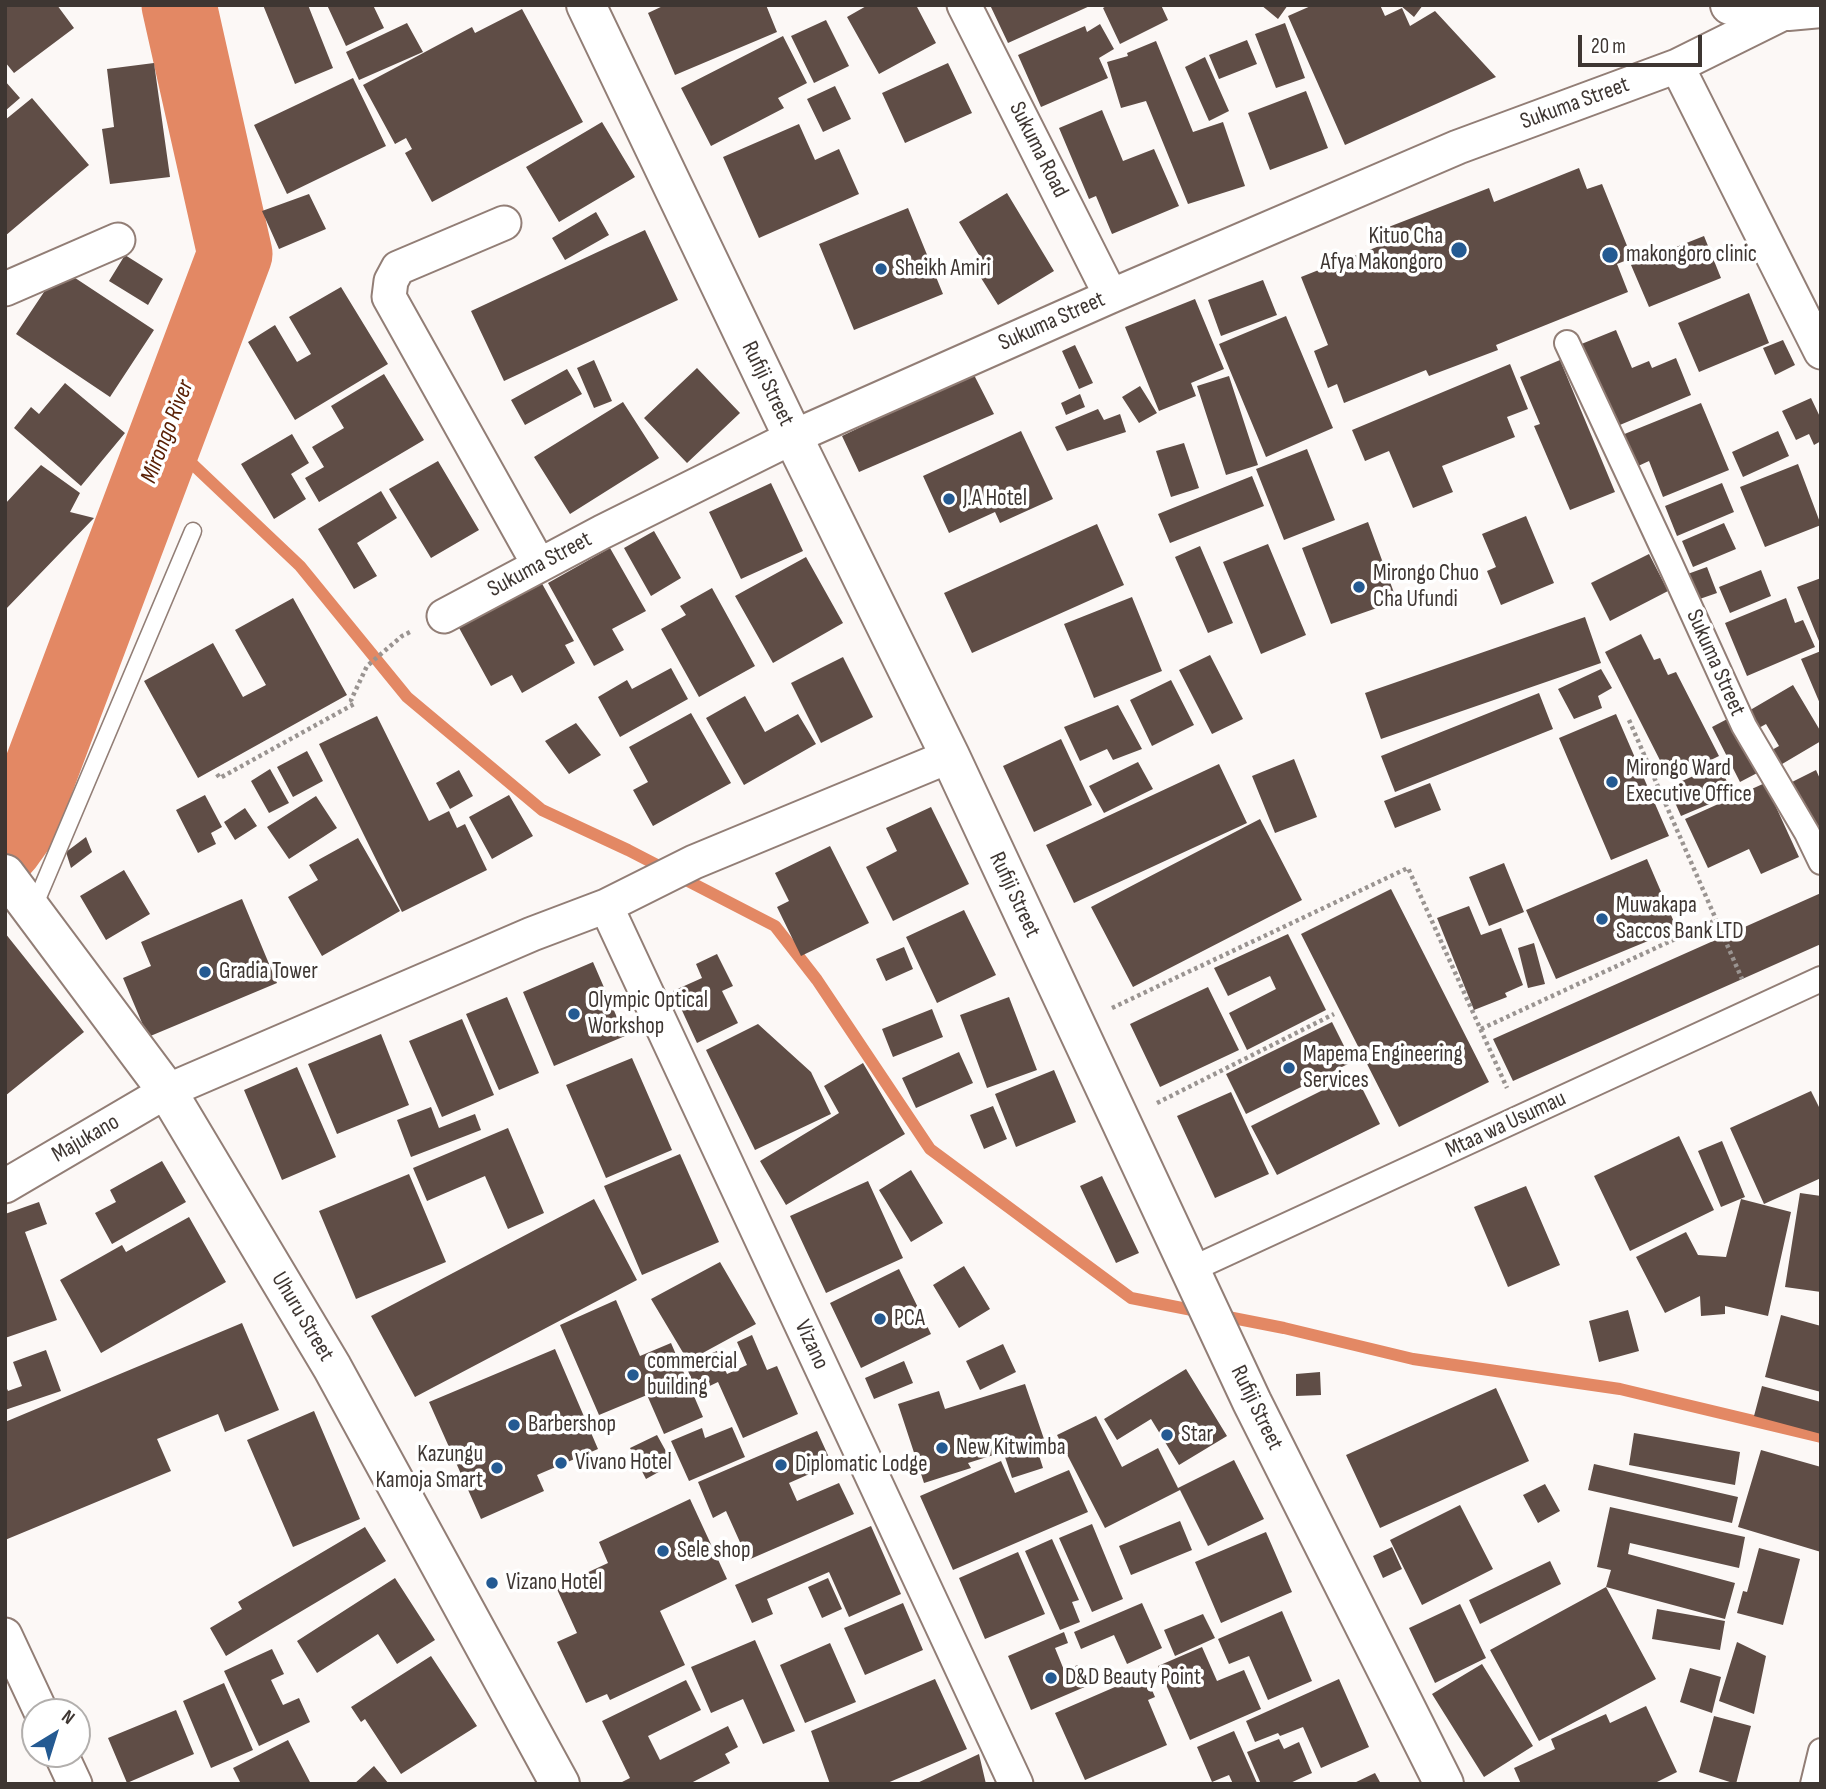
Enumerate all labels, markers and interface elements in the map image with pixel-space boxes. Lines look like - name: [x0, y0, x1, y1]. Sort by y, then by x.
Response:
- scale bar: [1581, 21, 1705, 65]
- text: 20 m: [1591, 34, 1626, 59]
- street label: Sukuma Street: [1517, 72, 1633, 136]
- street label: Sukuma Road: [1002, 98, 1074, 202]
- place label: Kituo Cha Afya Makongoro: [1320, 223, 1443, 277]
- marker: Kituo Cha Afya Makongoro: [1449, 240, 1469, 260]
- place label: makongoro clinic: [1626, 241, 1757, 269]
- marker: makongoro clinic: [1600, 245, 1620, 265]
- place label: Sheikh Amiri: [895, 255, 991, 283]
- marker: Sheikh Amiri: [873, 261, 889, 277]
- street label: Sukuma Street: [994, 286, 1110, 358]
- street label: Rufiji Street: [735, 337, 799, 431]
- water label: Mirongo River: [135, 376, 201, 488]
- place label: J.A Hotel: [963, 485, 1027, 513]
- marker: J.A Hotel: [941, 491, 957, 507]
- street label: Sukuma Street: [483, 526, 597, 604]
- place label: Mirongo Chuo Cha Ufundi: [1373, 560, 1479, 614]
- marker: Mirongo Chuo Cha Ufundi: [1351, 579, 1367, 595]
- street label: Sukuma Street: [1679, 605, 1751, 721]
- place label: Mirongo Ward Executive Office: [1626, 755, 1752, 809]
- marker: Mirongo Ward Executive Office: [1604, 774, 1620, 790]
- street label: Rufiji Street: [982, 848, 1046, 942]
- place label: Muwakapa Saccos Bank LTD: [1616, 892, 1743, 946]
- marker: Muwakapa Saccos Bank LTD: [1594, 911, 1610, 927]
- place label: Gradia Tower: [219, 958, 318, 986]
- marker: Gradia Tower: [197, 964, 213, 980]
- place label: Olympic Optical Workshop: [588, 987, 708, 1041]
- marker: Olympic Optical Workshop: [566, 1006, 582, 1022]
- place label: Mapema Engineering Services: [1303, 1041, 1463, 1095]
- marker: Mapema Engineering Services: [1281, 1060, 1297, 1076]
- street label: Mtaa wa Usumau: [1441, 1085, 1571, 1165]
- street label: Majukano: [47, 1109, 125, 1169]
- street label: Uhuru Street: [265, 1267, 339, 1367]
- place label: PCA: [894, 1305, 925, 1333]
- marker: PCA: [872, 1311, 888, 1327]
- street label: Vizano: [788, 1316, 834, 1374]
- place label: commercial building: [647, 1348, 737, 1402]
- street label: Rufiji Street: [1224, 1361, 1288, 1455]
- marker: commercial building: [625, 1367, 641, 1383]
- place label: Barbershop: [528, 1411, 616, 1439]
- marker: Barbershop: [506, 1417, 522, 1433]
- place label: Star: [1181, 1421, 1213, 1449]
- marker: Star: [1159, 1427, 1175, 1443]
- place label: New Kitwimba: [956, 1434, 1066, 1462]
- marker: New Kitwimba: [934, 1440, 950, 1456]
- place label: Kazungu Kamoja Smart: [376, 1441, 483, 1495]
- place label: Vivano Hotel: [575, 1449, 672, 1477]
- place label: Diplomatic Lodge: [795, 1451, 927, 1479]
- marker: Vivano Hotel: [553, 1455, 569, 1471]
- marker: Diplomatic Lodge: [773, 1457, 789, 1473]
- marker: Kazungu Kamoja Smart: [489, 1460, 505, 1476]
- place label: Sele shop: [677, 1537, 750, 1565]
- marker: Sele shop: [655, 1543, 671, 1559]
- place label: Vizano Hotel: [506, 1569, 602, 1597]
- marker: Vizano Hotel: [484, 1575, 500, 1591]
- place label: D&D Beauty Point: [1065, 1664, 1201, 1692]
- marker: D&D Beauty Point: [1043, 1670, 1059, 1686]
- north arrow: [21, 1698, 91, 1768]
- text: N: [57, 1705, 79, 1730]

